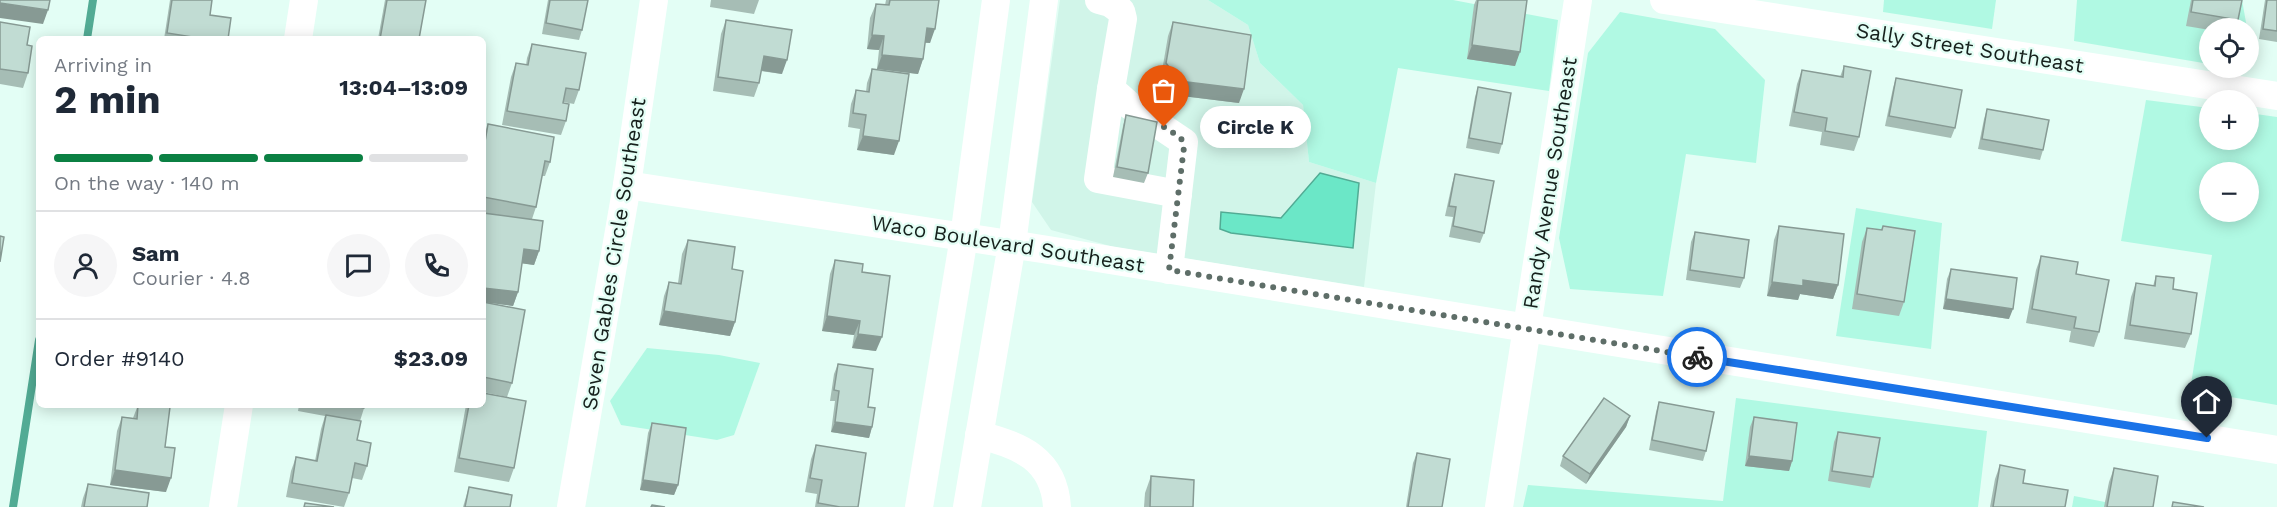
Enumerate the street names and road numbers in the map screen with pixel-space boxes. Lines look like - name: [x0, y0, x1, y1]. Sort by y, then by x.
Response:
- street label: Sally Street Southeast: [1855, 17, 2086, 78]
- street label: Randy Avenue Southeast: [1517, 55, 1582, 311]
- street label: Seven Gables Circle Southeast: [576, 96, 651, 412]
- street label: Waco Boulevard Southeast: [870, 210, 1147, 277]

